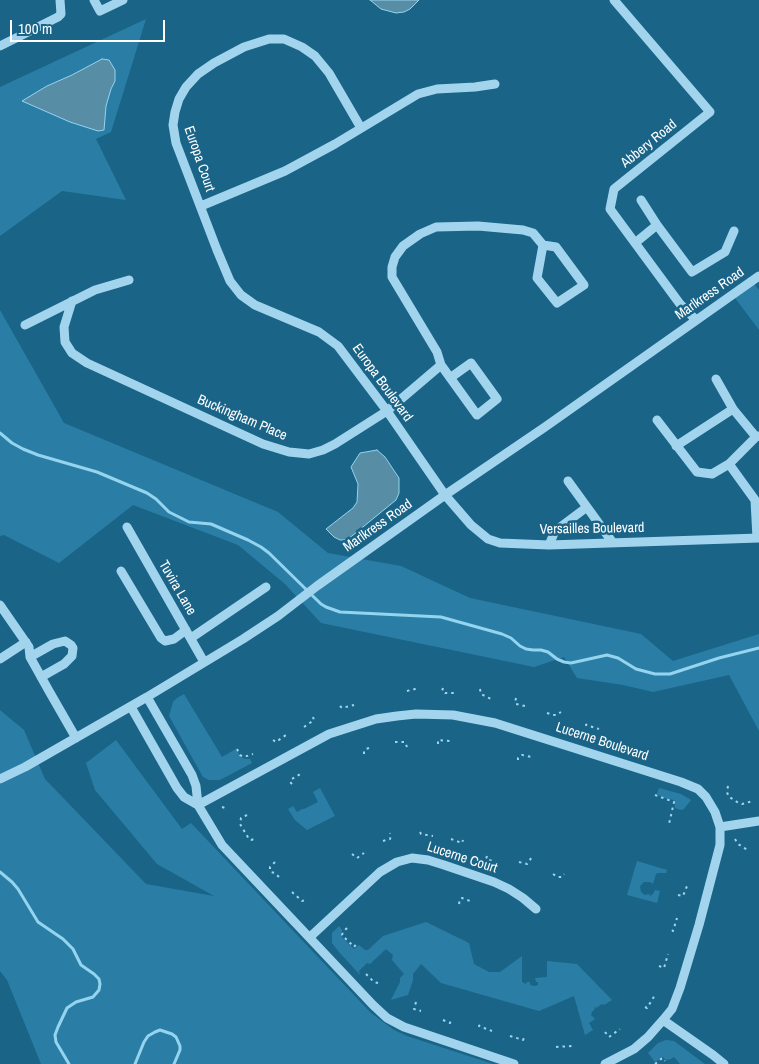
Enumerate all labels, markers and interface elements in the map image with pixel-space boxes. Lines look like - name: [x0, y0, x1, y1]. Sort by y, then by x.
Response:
- scale bar: [12, 10, 168, 42]
- text: 100 m: [18, 18, 52, 39]
- street label: Abbery Road: [618, 116, 680, 172]
- street label: Europa Court: [180, 124, 218, 194]
- street label: Marlkress Road: [672, 264, 748, 324]
- street label: Europa Boulevard: [348, 341, 416, 425]
- street label: Buckingham Place: [195, 392, 289, 444]
- street label: Marlkress Road: [340, 496, 416, 556]
- street label: Versailles Boulevard: [540, 520, 644, 538]
- street label: Tuvira Lane: [155, 558, 199, 618]
- street label: Lucerne Boulevard: [554, 719, 650, 765]
- street label: Lucerne Court: [425, 839, 499, 877]

